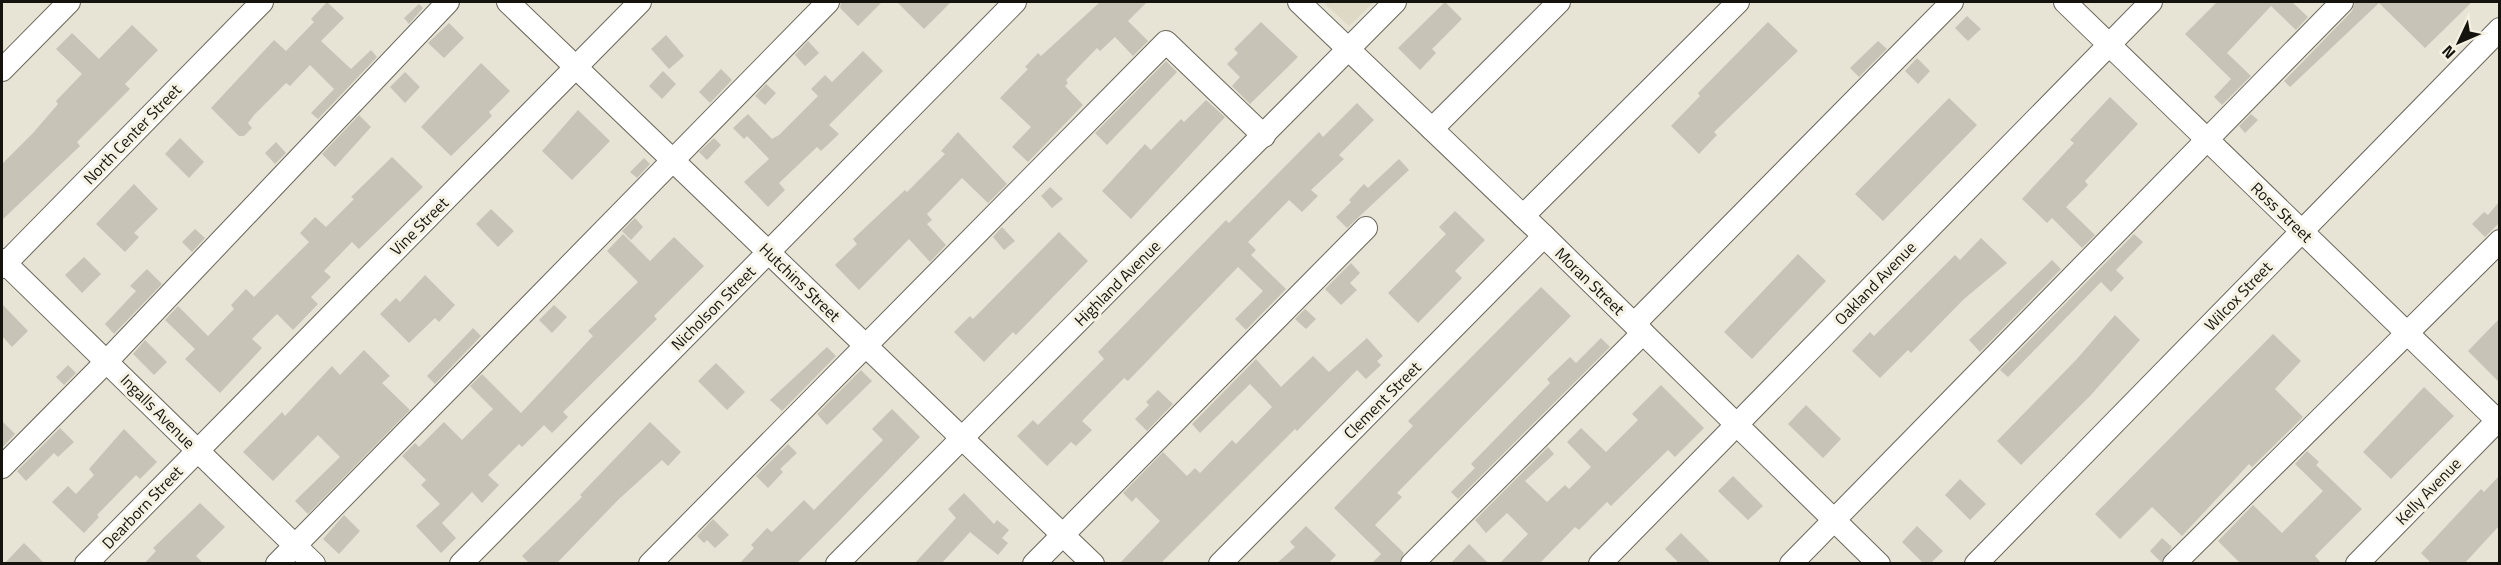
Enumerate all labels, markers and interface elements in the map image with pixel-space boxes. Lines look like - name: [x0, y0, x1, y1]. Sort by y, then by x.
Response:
- north arrow: [2429, 12, 2489, 72]
- text: N: [2436, 40, 2461, 65]
- street label: North Center Street: [78, 78, 187, 190]
- street label: Ross Street: [2246, 176, 2319, 248]
- street label: Vine Street: [384, 191, 454, 261]
- street label: Highland Avenue: [1068, 234, 1166, 332]
- street label: Oakland Avenue: [1829, 236, 1921, 330]
- street label: Hutchins Street: [754, 237, 846, 327]
- street label: Moran Street: [1550, 242, 1631, 321]
- street label: Wilcox Street: [2199, 256, 2278, 336]
- street label: Nicholson Street: [665, 260, 761, 356]
- street label: Clement Street: [1338, 356, 1426, 444]
- street label: Ingalls Avenue: [115, 368, 201, 454]
- street label: Kelly Avenue: [2390, 452, 2466, 530]
- street label: Dearborn Street: [96, 460, 188, 554]

